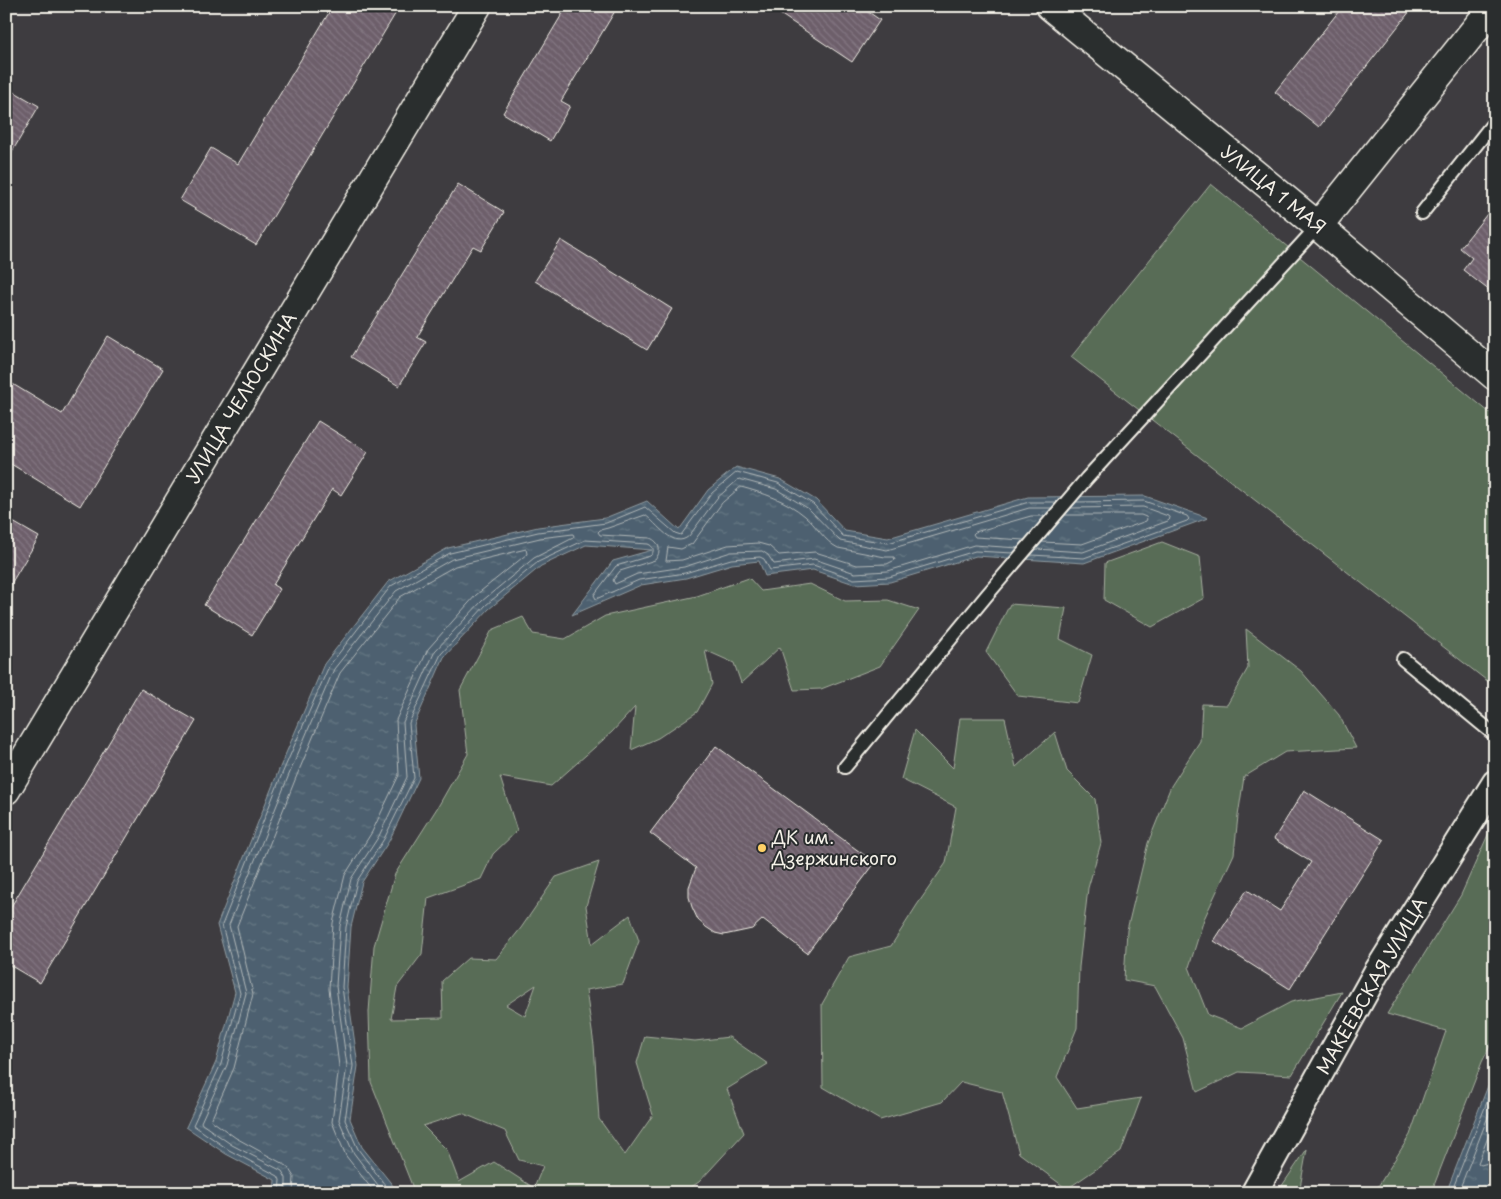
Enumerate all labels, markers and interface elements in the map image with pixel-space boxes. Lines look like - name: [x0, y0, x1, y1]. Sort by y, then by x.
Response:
- street label: УЛИЦА 1 МАЯ: [1216, 138, 1332, 240]
- street label: УЛИЦА ЧЕЛЮСКИНА: [179, 306, 303, 488]
- place label: ДК им. Дзержинского: [771, 823, 897, 871]
- marker: ДК им. Дзержинского: [756, 842, 768, 854]
- street label: МАКЕЕВСКАЯ УЛИЦА: [1309, 891, 1433, 1079]

